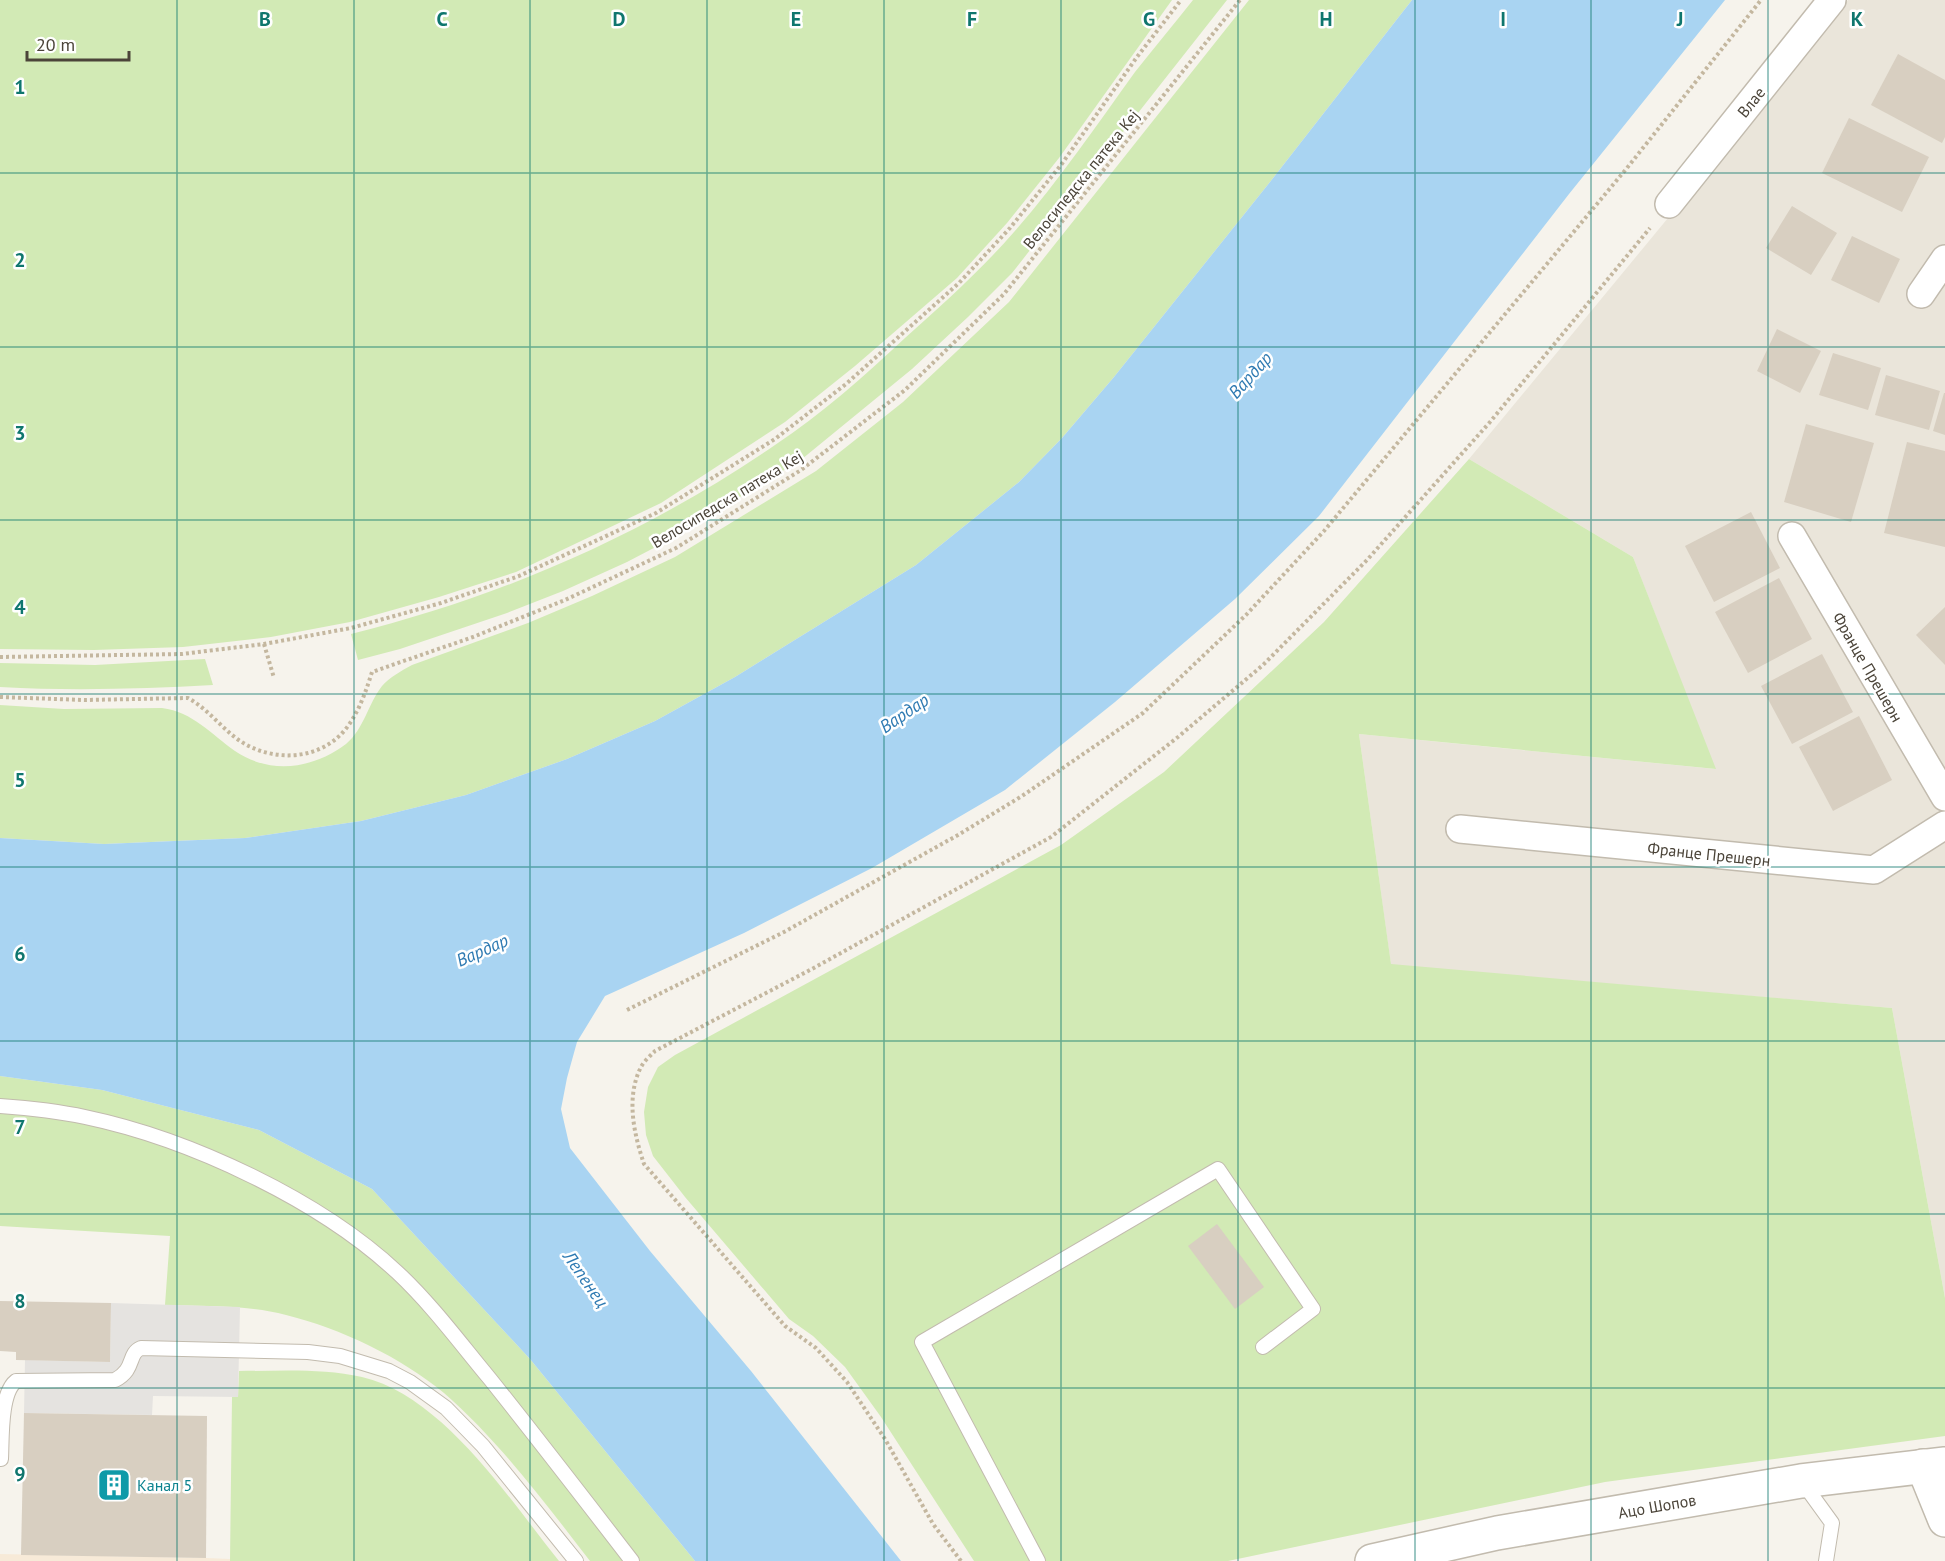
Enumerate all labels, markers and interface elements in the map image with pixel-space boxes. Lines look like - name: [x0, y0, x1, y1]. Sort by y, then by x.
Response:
- text: B: [259, 6, 271, 32]
- text: C: [436, 6, 448, 32]
- text: D: [613, 6, 626, 32]
- text: E: [791, 6, 801, 32]
- text: F: [967, 6, 977, 32]
- text: G: [1143, 6, 1155, 32]
- text: H: [1319, 6, 1333, 32]
- text: I: [1500, 6, 1506, 32]
- text: J: [1676, 6, 1683, 32]
- text: K: [1851, 6, 1864, 32]
- scale bar: [27, 24, 129, 62]
- text: 20 m: [36, 33, 75, 56]
- text: 1: [14, 74, 26, 100]
- street label: Влае: [1733, 83, 1769, 121]
- street label: Велосипедска патека Кеј: [1019, 105, 1143, 253]
- text: 2: [14, 247, 26, 273]
- water label: Вардар: [1223, 347, 1277, 403]
- text: 3: [14, 420, 26, 446]
- street label: Велосипедска патека Кеј: [647, 446, 807, 552]
- text: 4: [14, 594, 26, 620]
- street label: Франце Прешерн: [1828, 609, 1908, 725]
- water label: Вардар: [875, 688, 933, 738]
- text: 5: [14, 767, 26, 793]
- street label: Францe Прешерн: [1647, 838, 1771, 870]
- water label: Вардар: [452, 928, 512, 972]
- text: 6: [14, 941, 26, 967]
- text: 7: [14, 1114, 26, 1140]
- water label: Лепенец: [558, 1245, 614, 1312]
- text: 8: [14, 1288, 26, 1314]
- text: 9: [14, 1461, 26, 1487]
- building icon: Канал 5: [96, 1467, 132, 1503]
- place label: Канал 5: [137, 1475, 192, 1495]
- street label: Ацо Шопов: [1617, 1489, 1697, 1523]

